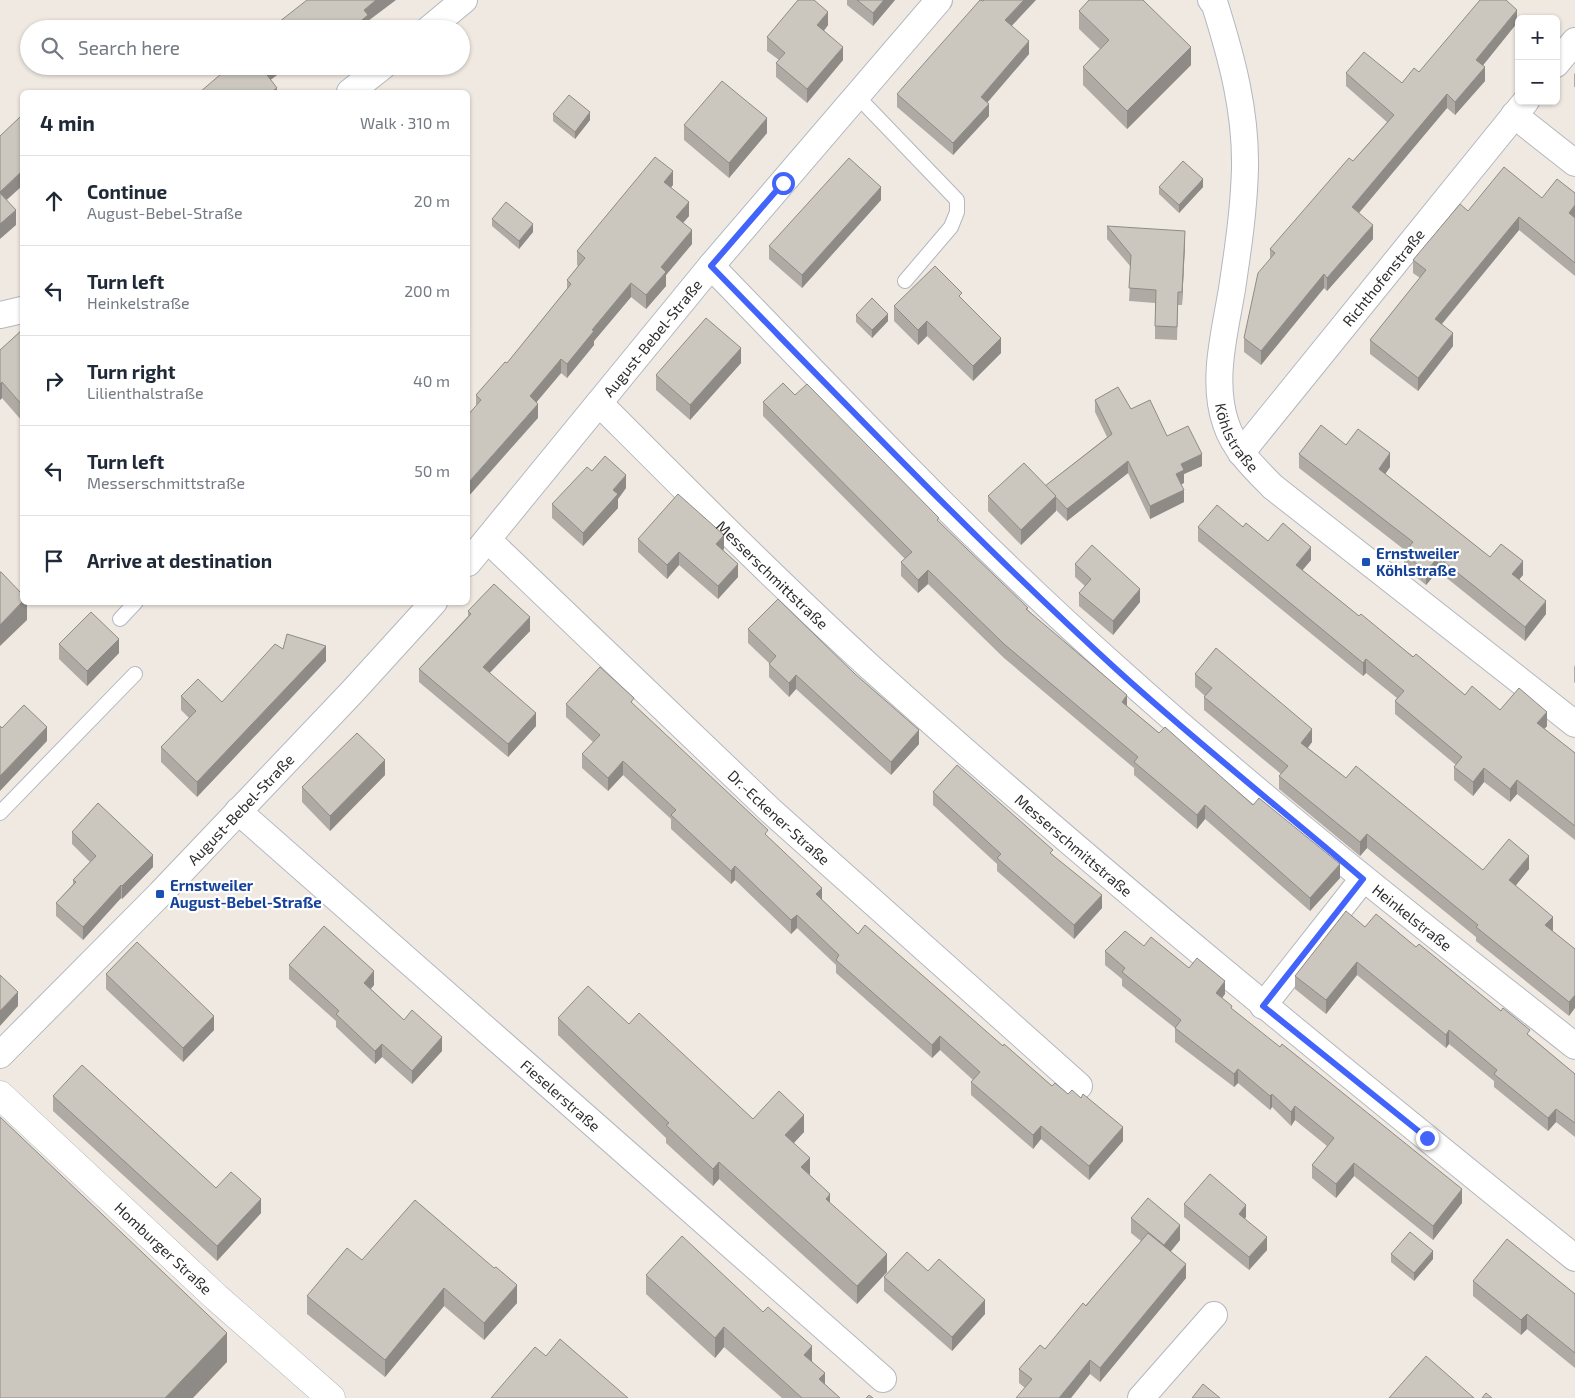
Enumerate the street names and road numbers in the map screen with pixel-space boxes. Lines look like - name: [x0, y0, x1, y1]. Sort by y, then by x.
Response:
- street label: Richthofenstraße: [1338, 225, 1428, 330]
- street label: August-Bebel-Straße: [599, 276, 706, 400]
- street label: Köhlstraße: [1212, 402, 1262, 476]
- street label: Messerschmittstraße: [713, 517, 832, 633]
- street label: August-Bebel-Straße: [184, 750, 297, 868]
- street label: Dr.-Eckener-Straße: [725, 766, 834, 868]
- street label: Messerschmittstraße: [1012, 790, 1136, 900]
- street label: Heinkelstraße: [1369, 880, 1456, 954]
- street label: Fieselerstraße: [517, 1055, 604, 1135]
- street label: Homburger Straße: [111, 1198, 216, 1298]

